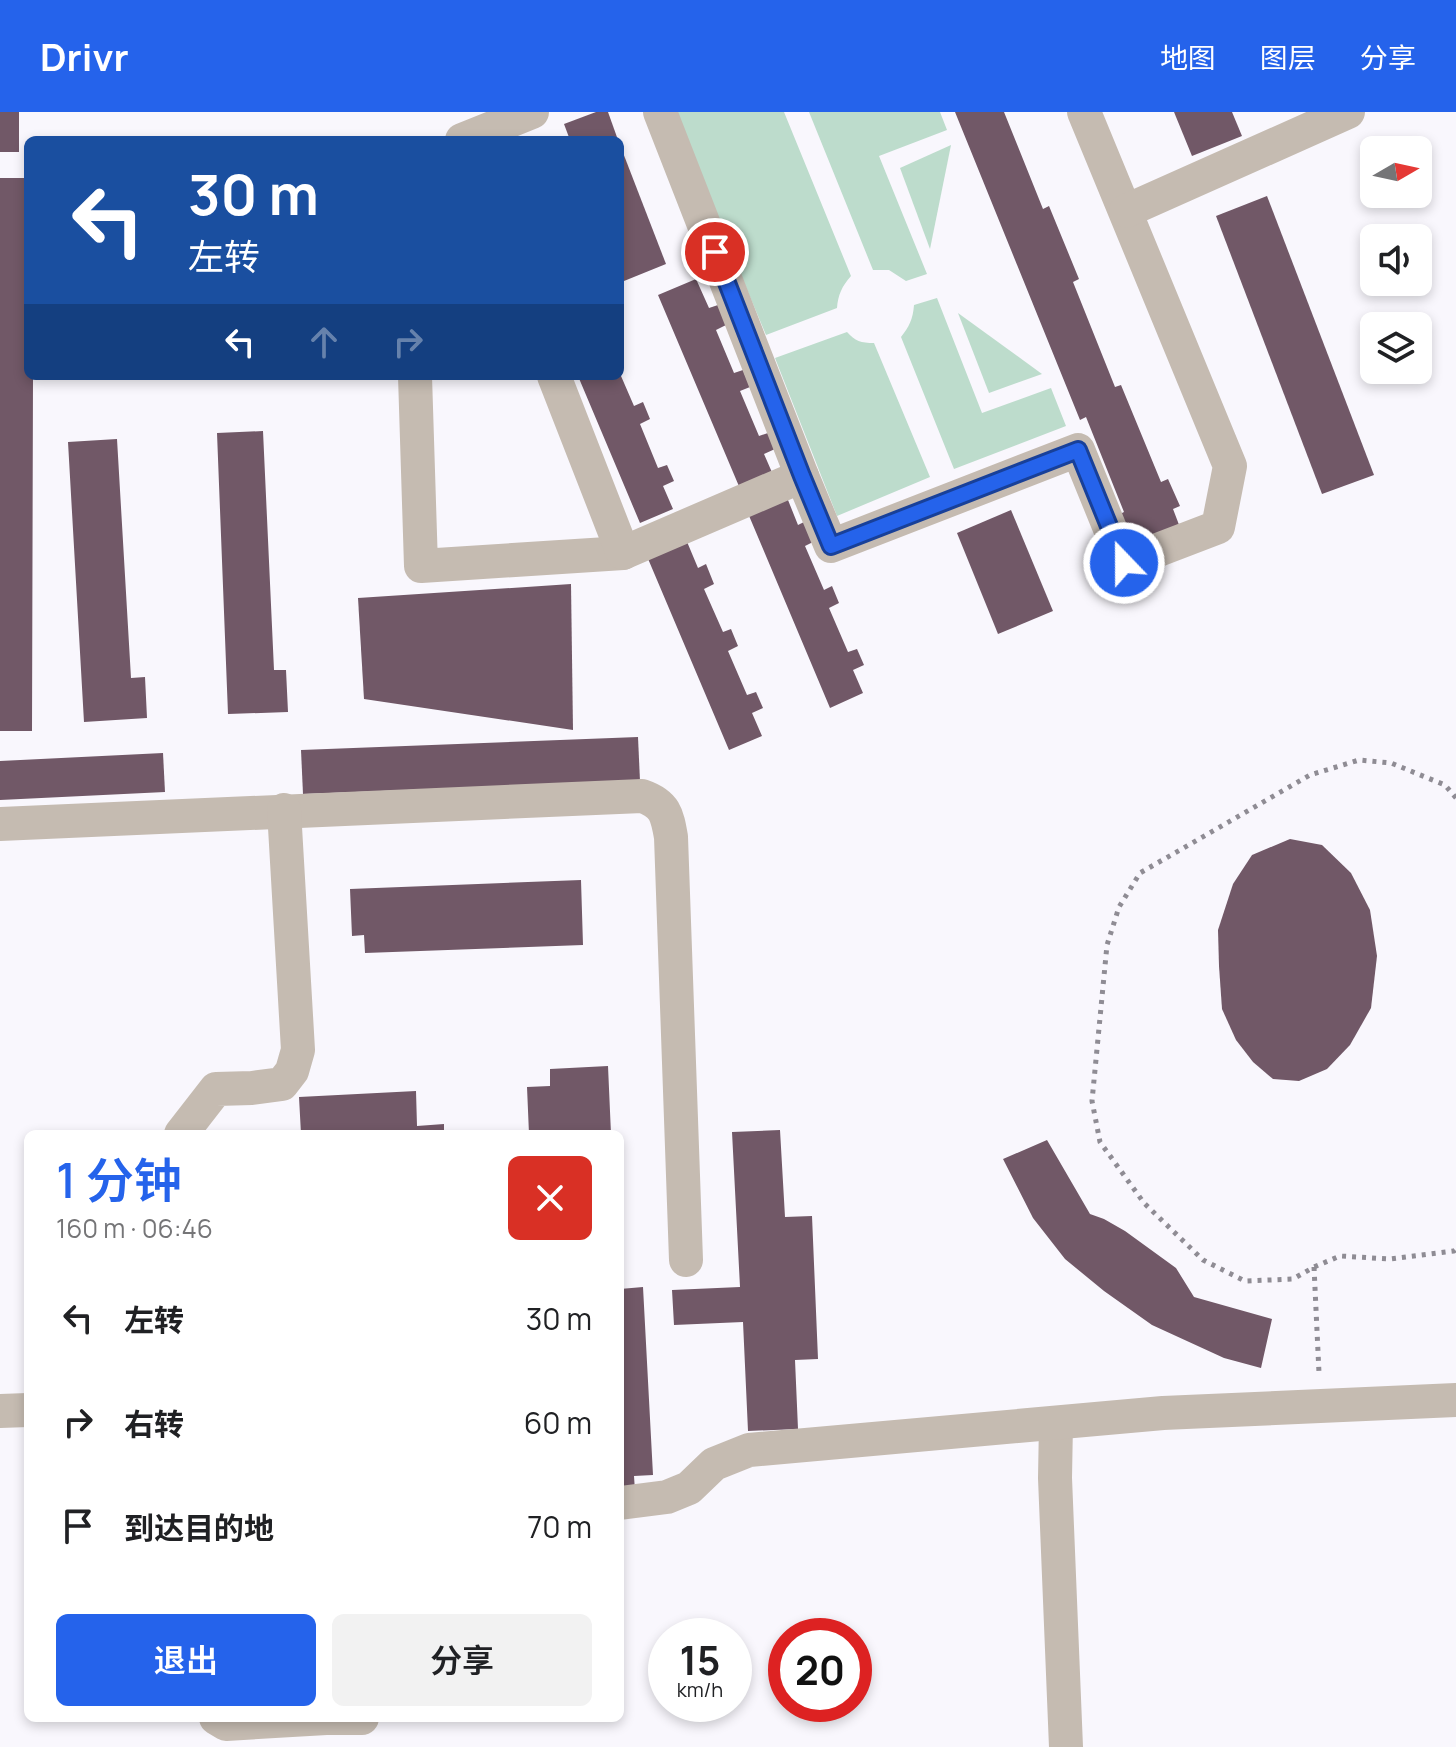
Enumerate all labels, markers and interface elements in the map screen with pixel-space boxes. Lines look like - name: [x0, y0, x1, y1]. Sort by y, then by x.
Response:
- text: Drivr: [40, 30, 129, 82]
- text: 地图: [1160, 38, 1216, 76]
- text: 图层: [1260, 38, 1316, 76]
- text: 分享: [1360, 38, 1416, 76]
- north arrow: [1360, 136, 1432, 208]
- map controls: [1360, 136, 1432, 384]
- text: 30 m: [188, 155, 319, 232]
- icon: left: [56, 168, 160, 272]
- pin: [681, 218, 749, 286]
- button: sound: [1360, 224, 1432, 296]
- icon: arrive: [693, 230, 737, 274]
- text: 左转: [188, 232, 260, 281]
- button: layers: [1360, 312, 1432, 384]
- icon: left: [218, 320, 262, 364]
- icon: ahead: [302, 320, 346, 364]
- icon: right: [386, 320, 430, 364]
- position arrow: [1082, 521, 1166, 605]
- text: 1 分钟: [56, 1147, 182, 1212]
- button: close: [508, 1156, 592, 1240]
- text: 160 m · 06:46: [56, 1210, 213, 1246]
- icon: left: [56, 1296, 100, 1340]
- text: 30 m: [526, 1298, 592, 1339]
- text: 左转: [124, 1299, 184, 1340]
- icon: right: [56, 1400, 100, 1444]
- text: 60 m: [524, 1402, 592, 1443]
- text: 右转: [124, 1403, 184, 1444]
- icon: arrive: [56, 1504, 100, 1548]
- text: 70 m: [527, 1506, 592, 1547]
- text: 到达目的地: [124, 1507, 274, 1548]
- button: 退出: [56, 1614, 316, 1706]
- button: 分享: [332, 1614, 592, 1706]
- speed limit sign: 20: [768, 1618, 872, 1722]
- text: 15: [680, 1632, 720, 1687]
- text: km/h: [677, 1676, 723, 1703]

